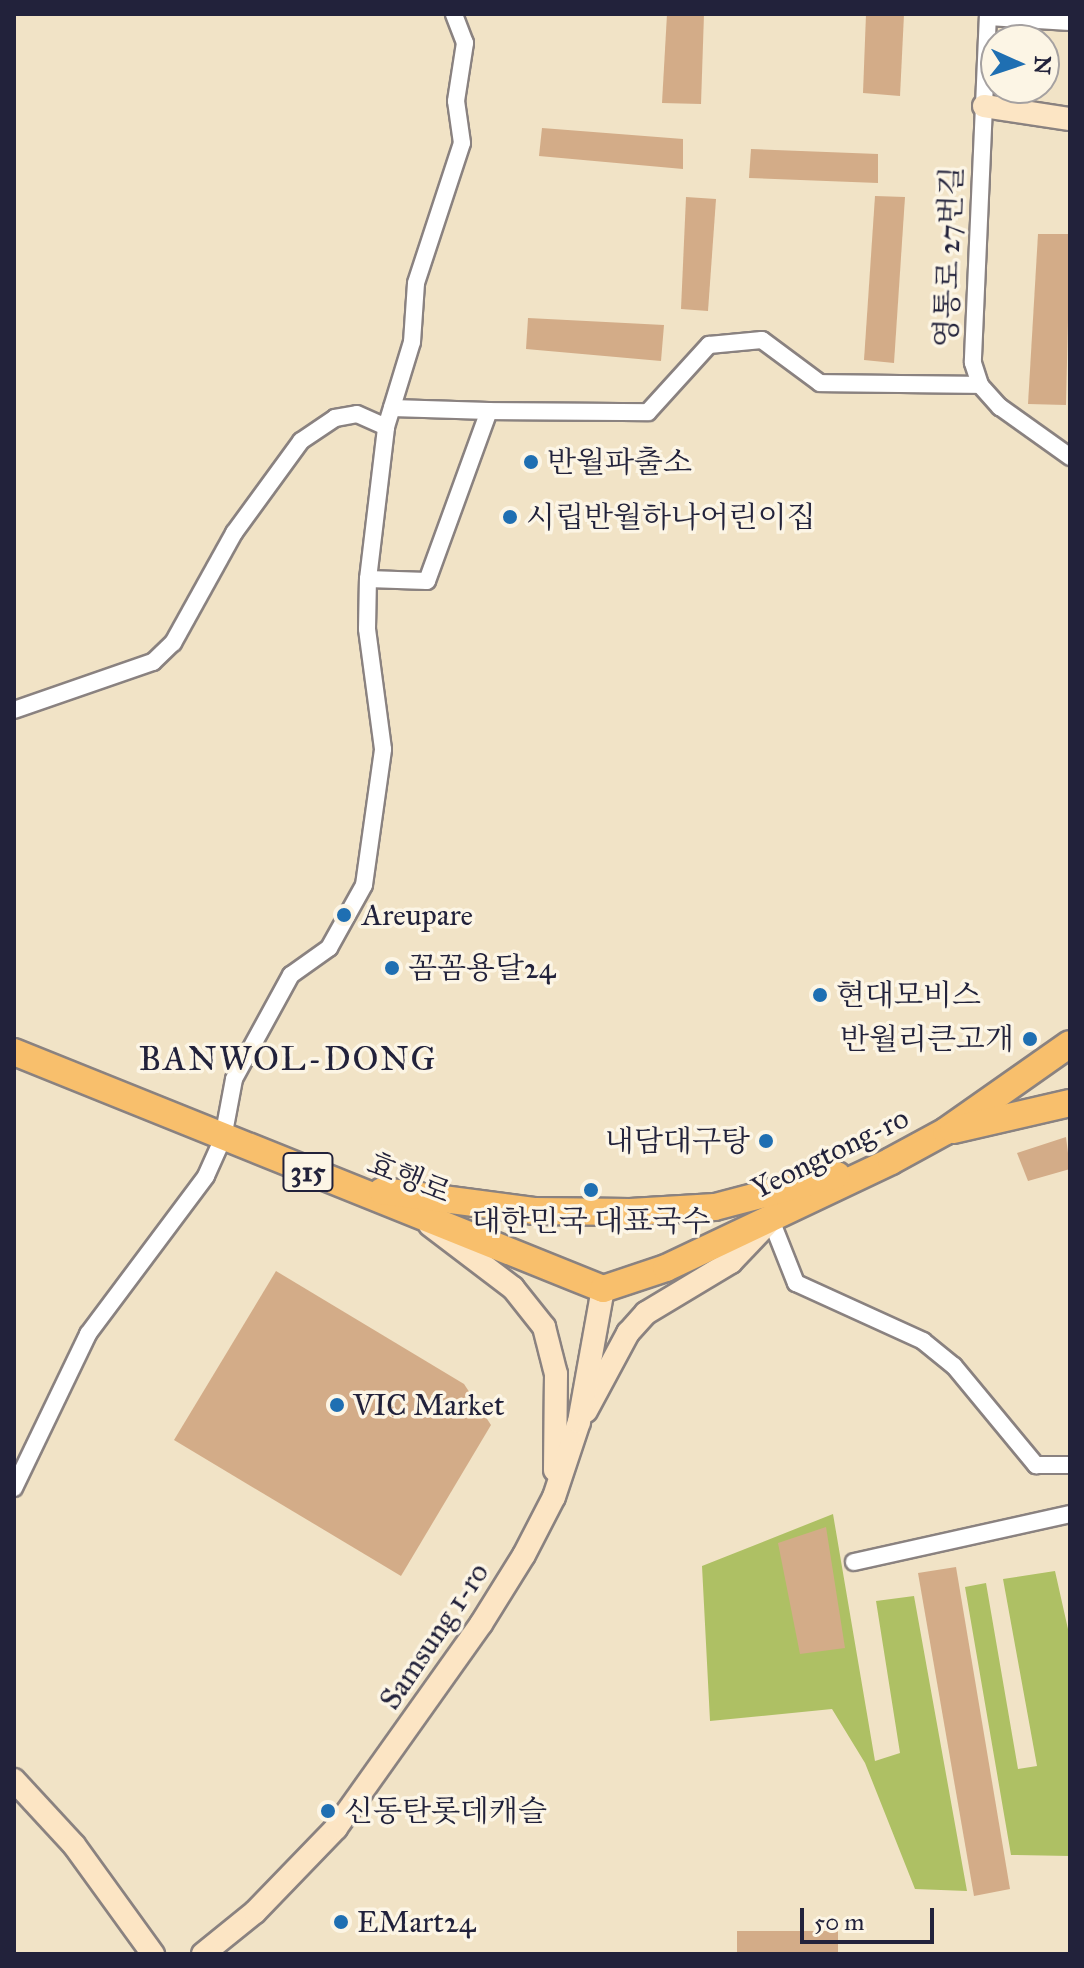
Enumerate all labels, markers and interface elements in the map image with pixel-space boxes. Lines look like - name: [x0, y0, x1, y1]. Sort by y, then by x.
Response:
- north arrow: [980, 24, 1060, 104]
- text: N: [1028, 55, 1056, 75]
- street label: 영통로 27번길: [928, 166, 970, 348]
- place label: 반월파출소: [547, 444, 692, 480]
- marker: 반월파출소: [522, 453, 540, 471]
- place label: 시립반월하나어린이집: [526, 499, 816, 535]
- marker: 시립반월하나어린이집: [501, 508, 519, 526]
- place label: Areupare: [362, 897, 473, 933]
- marker: Areupare: [333, 904, 355, 926]
- place label: 꼼꼼용달24: [408, 950, 555, 986]
- marker: 꼼꼼용달24: [383, 959, 401, 977]
- place label: 현대모비스: [836, 977, 981, 1013]
- marker: 현대모비스: [811, 986, 829, 1004]
- place label: 반월리큰고개: [840, 1021, 1014, 1057]
- marker: 반월리큰고개: [1021, 1030, 1039, 1048]
- district label: BANWOL-DONG: [139, 1039, 437, 1079]
- street label: Yeongtong-ro: [746, 1100, 914, 1206]
- place label: 내담대구탕: [605, 1123, 750, 1159]
- marker: 내담대구탕: [757, 1132, 775, 1150]
- street label: 효행로: [362, 1145, 456, 1211]
- road number: 315: [282, 1148, 334, 1196]
- marker: 대한민국 대표국수: [582, 1181, 600, 1199]
- place label: 대한민국 대표국수: [472, 1203, 710, 1239]
- place label: VIC Market: [353, 1387, 505, 1423]
- marker: VIC Market: [328, 1396, 346, 1414]
- street label: Samsung 1-ro: [372, 1556, 496, 1716]
- place label: 신동탄롯데캐슬: [344, 1793, 547, 1829]
- marker: 신동탄롯데캐슬: [319, 1802, 337, 1820]
- scale bar: [804, 1892, 938, 1942]
- place label: EMart24: [357, 1904, 475, 1940]
- text: 50 m: [814, 1907, 864, 1937]
- marker: EMart24: [332, 1913, 350, 1931]

